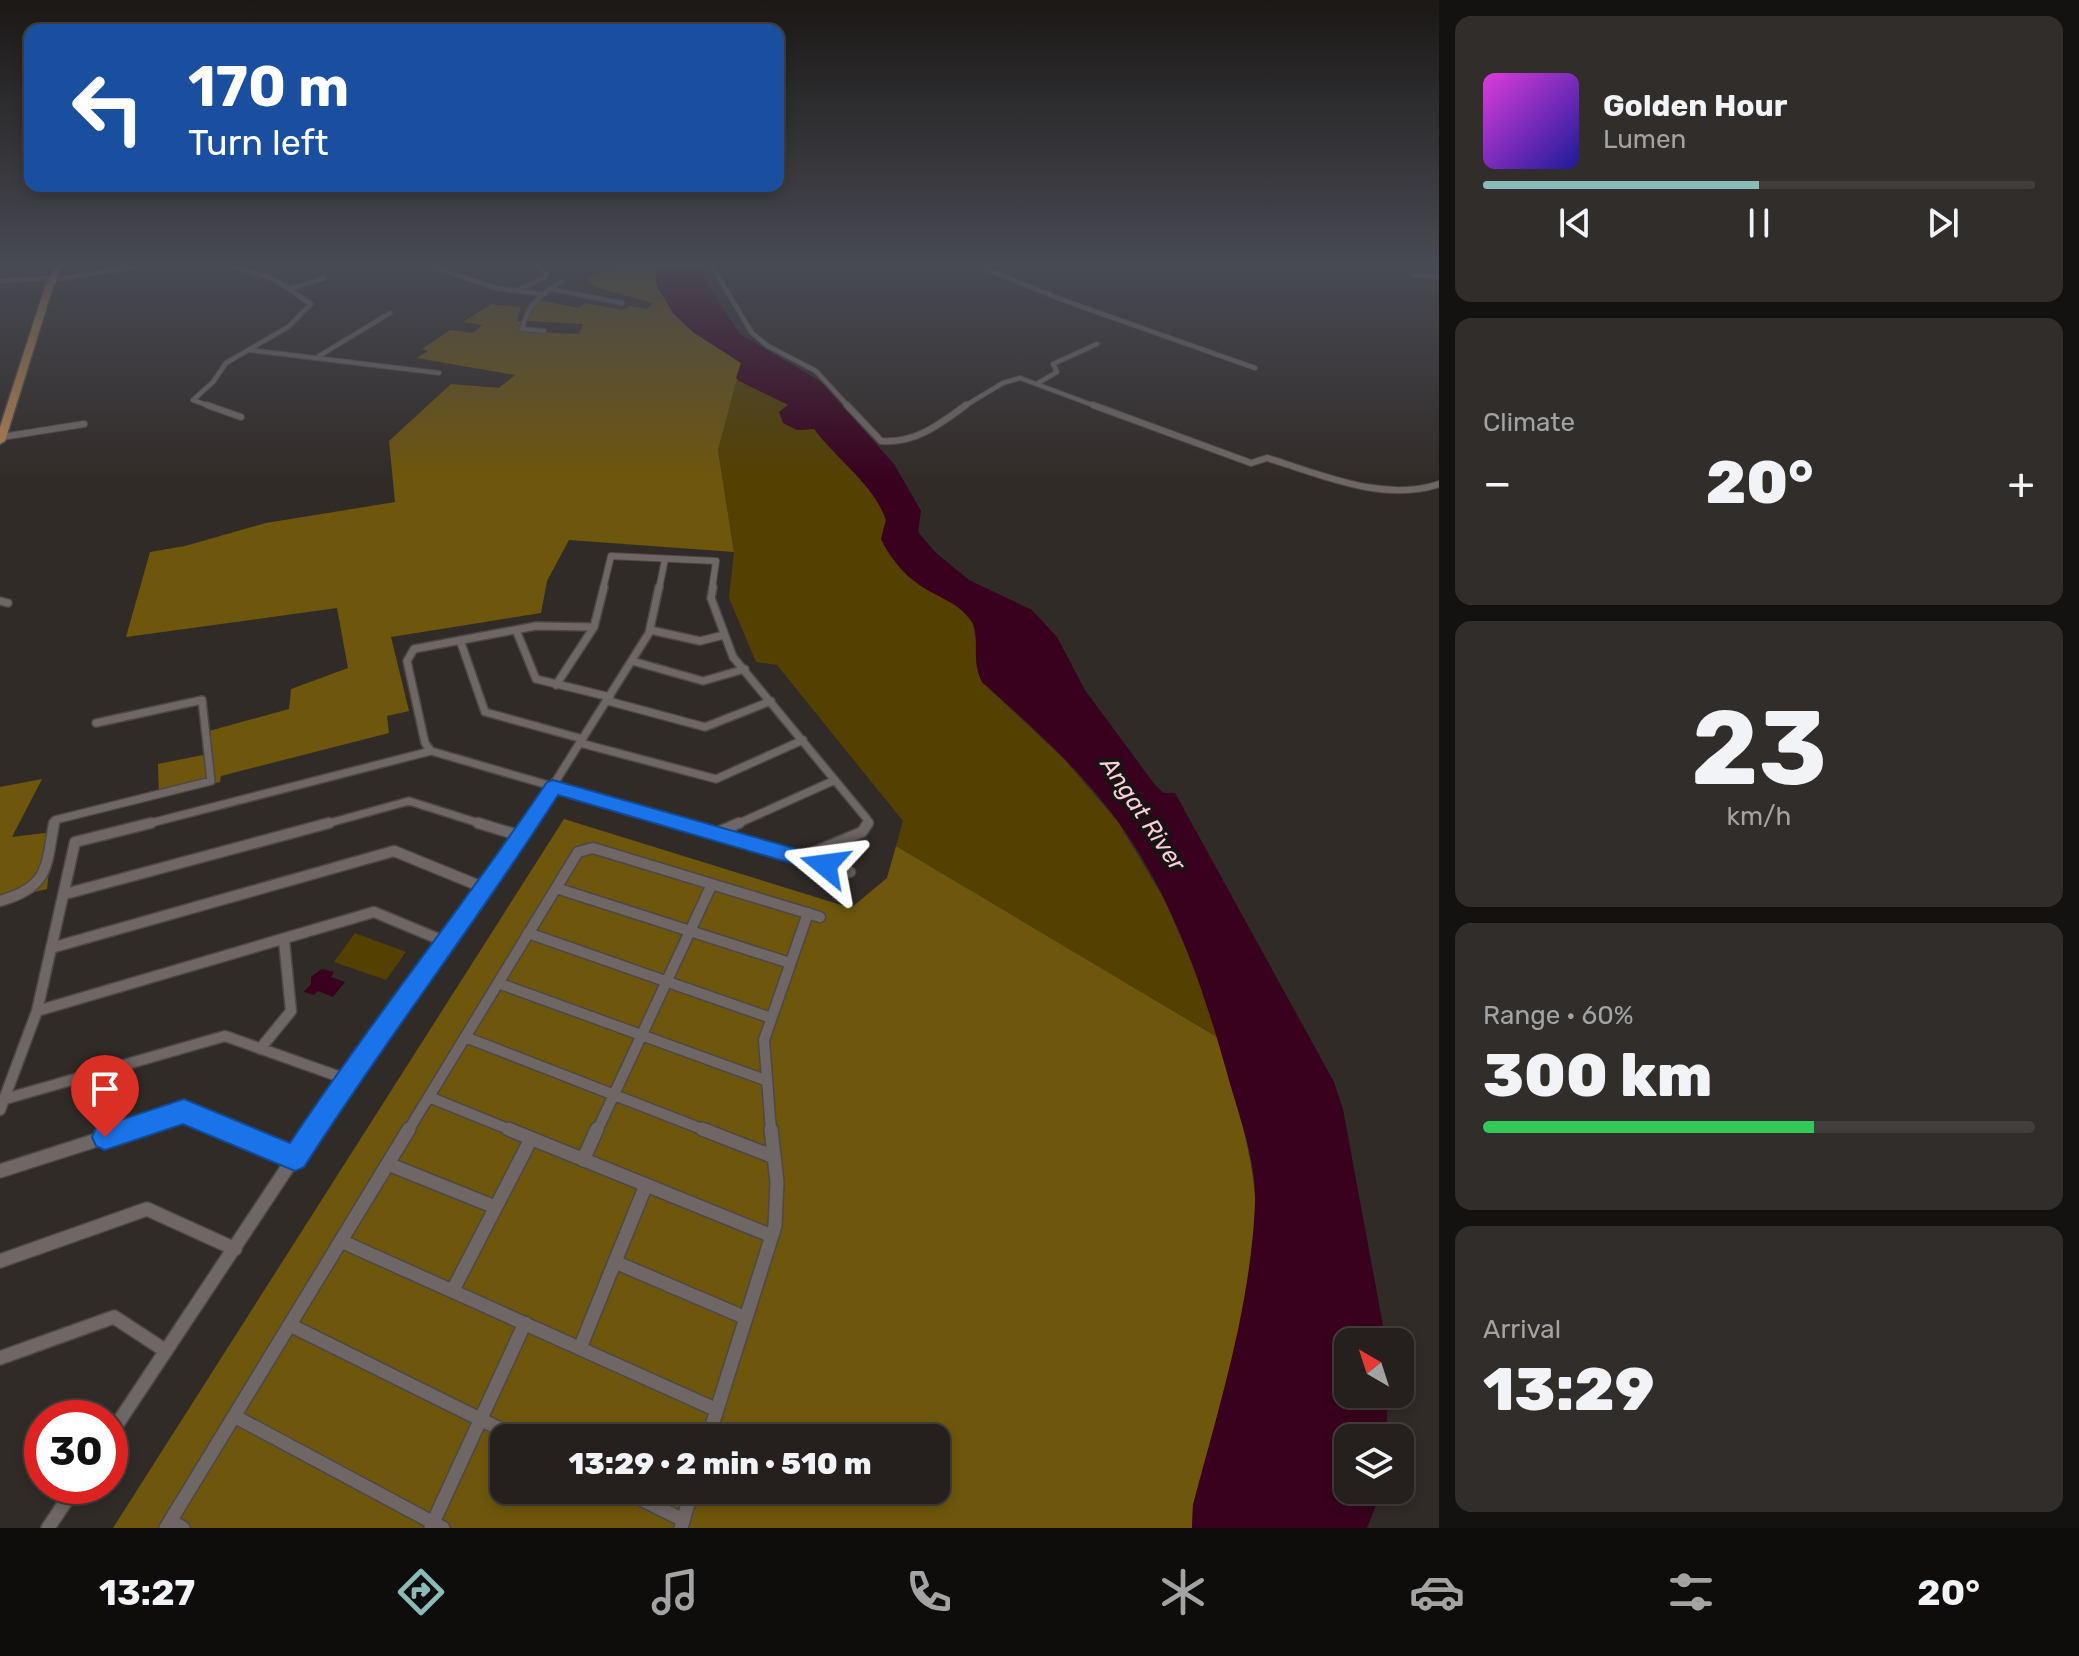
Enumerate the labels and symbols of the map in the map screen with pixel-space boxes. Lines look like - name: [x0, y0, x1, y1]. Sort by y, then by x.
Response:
- water label: Angat River: [1094, 750, 1192, 877]
- position arrow: [783, 823, 867, 907]
- pin: [71, 1055, 139, 1137]
- north arrow: [1334, 1328, 1414, 1408]
- speed limit sign: 30: [24, 1400, 128, 1504]

